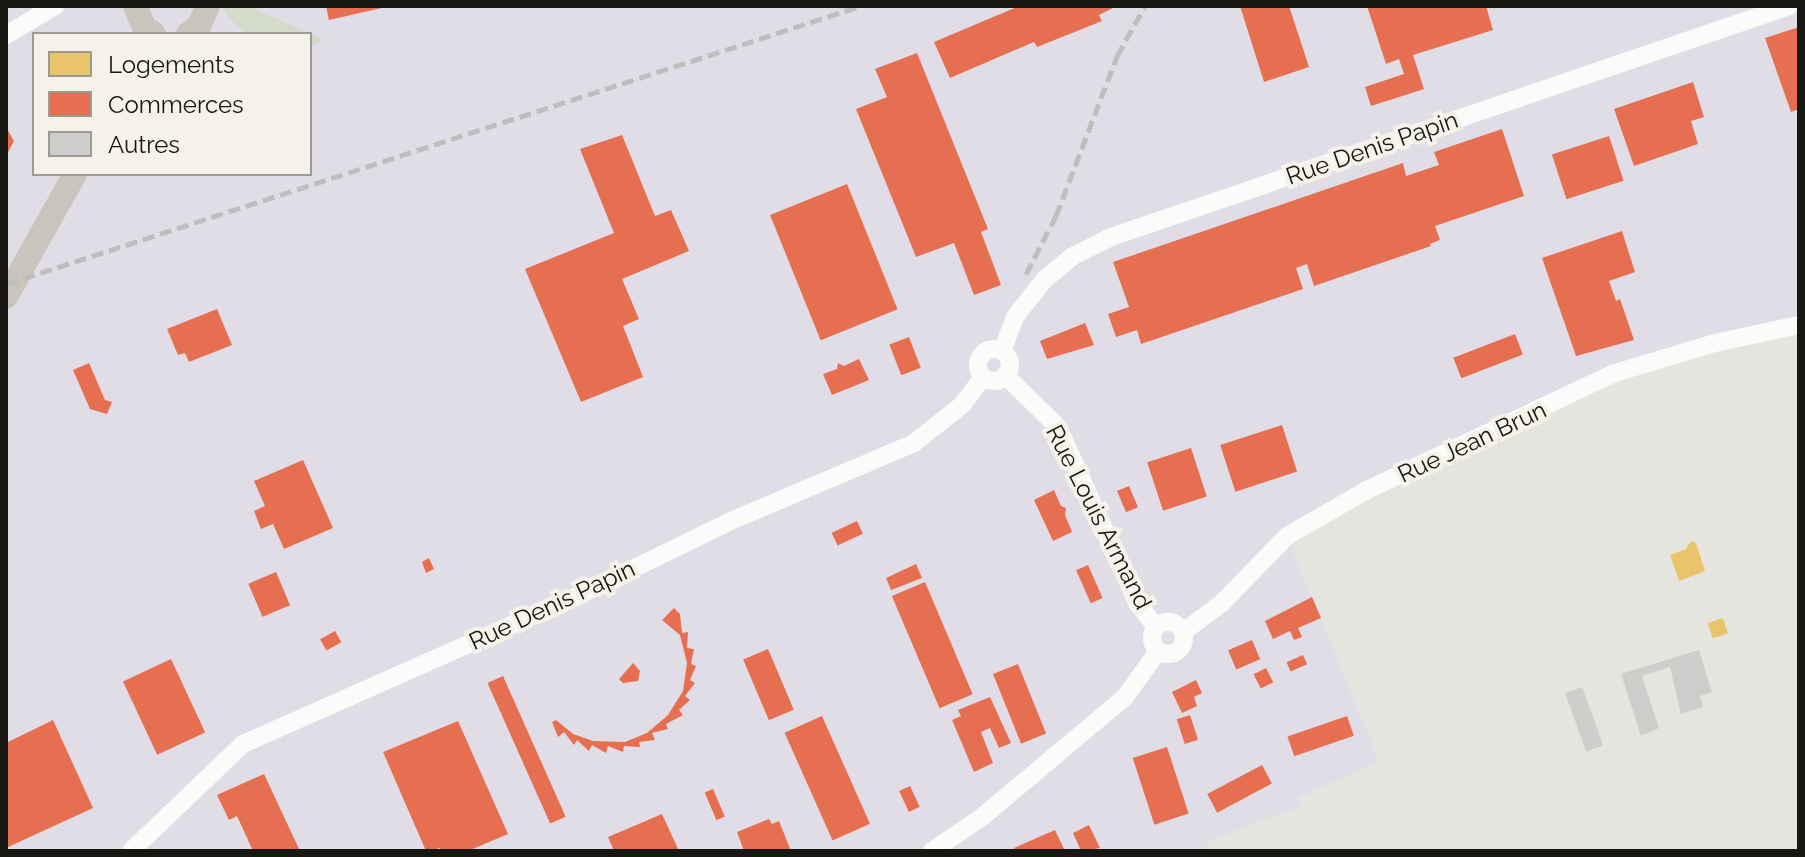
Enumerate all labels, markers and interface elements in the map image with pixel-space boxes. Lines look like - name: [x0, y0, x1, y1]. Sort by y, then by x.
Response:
- legend: [32, 32, 312, 176]
- text: Logements: [108, 50, 235, 79]
- text: Commerces: [108, 90, 244, 119]
- street label: Rue Denis Papin: [1282, 105, 1462, 191]
- text: Autres: [108, 130, 180, 159]
- street label: Rue Jean Brun: [1393, 395, 1551, 489]
- street label: Rue Louis Armand: [1040, 420, 1158, 614]
- street label: Rue Denis Papin: [464, 554, 640, 656]

